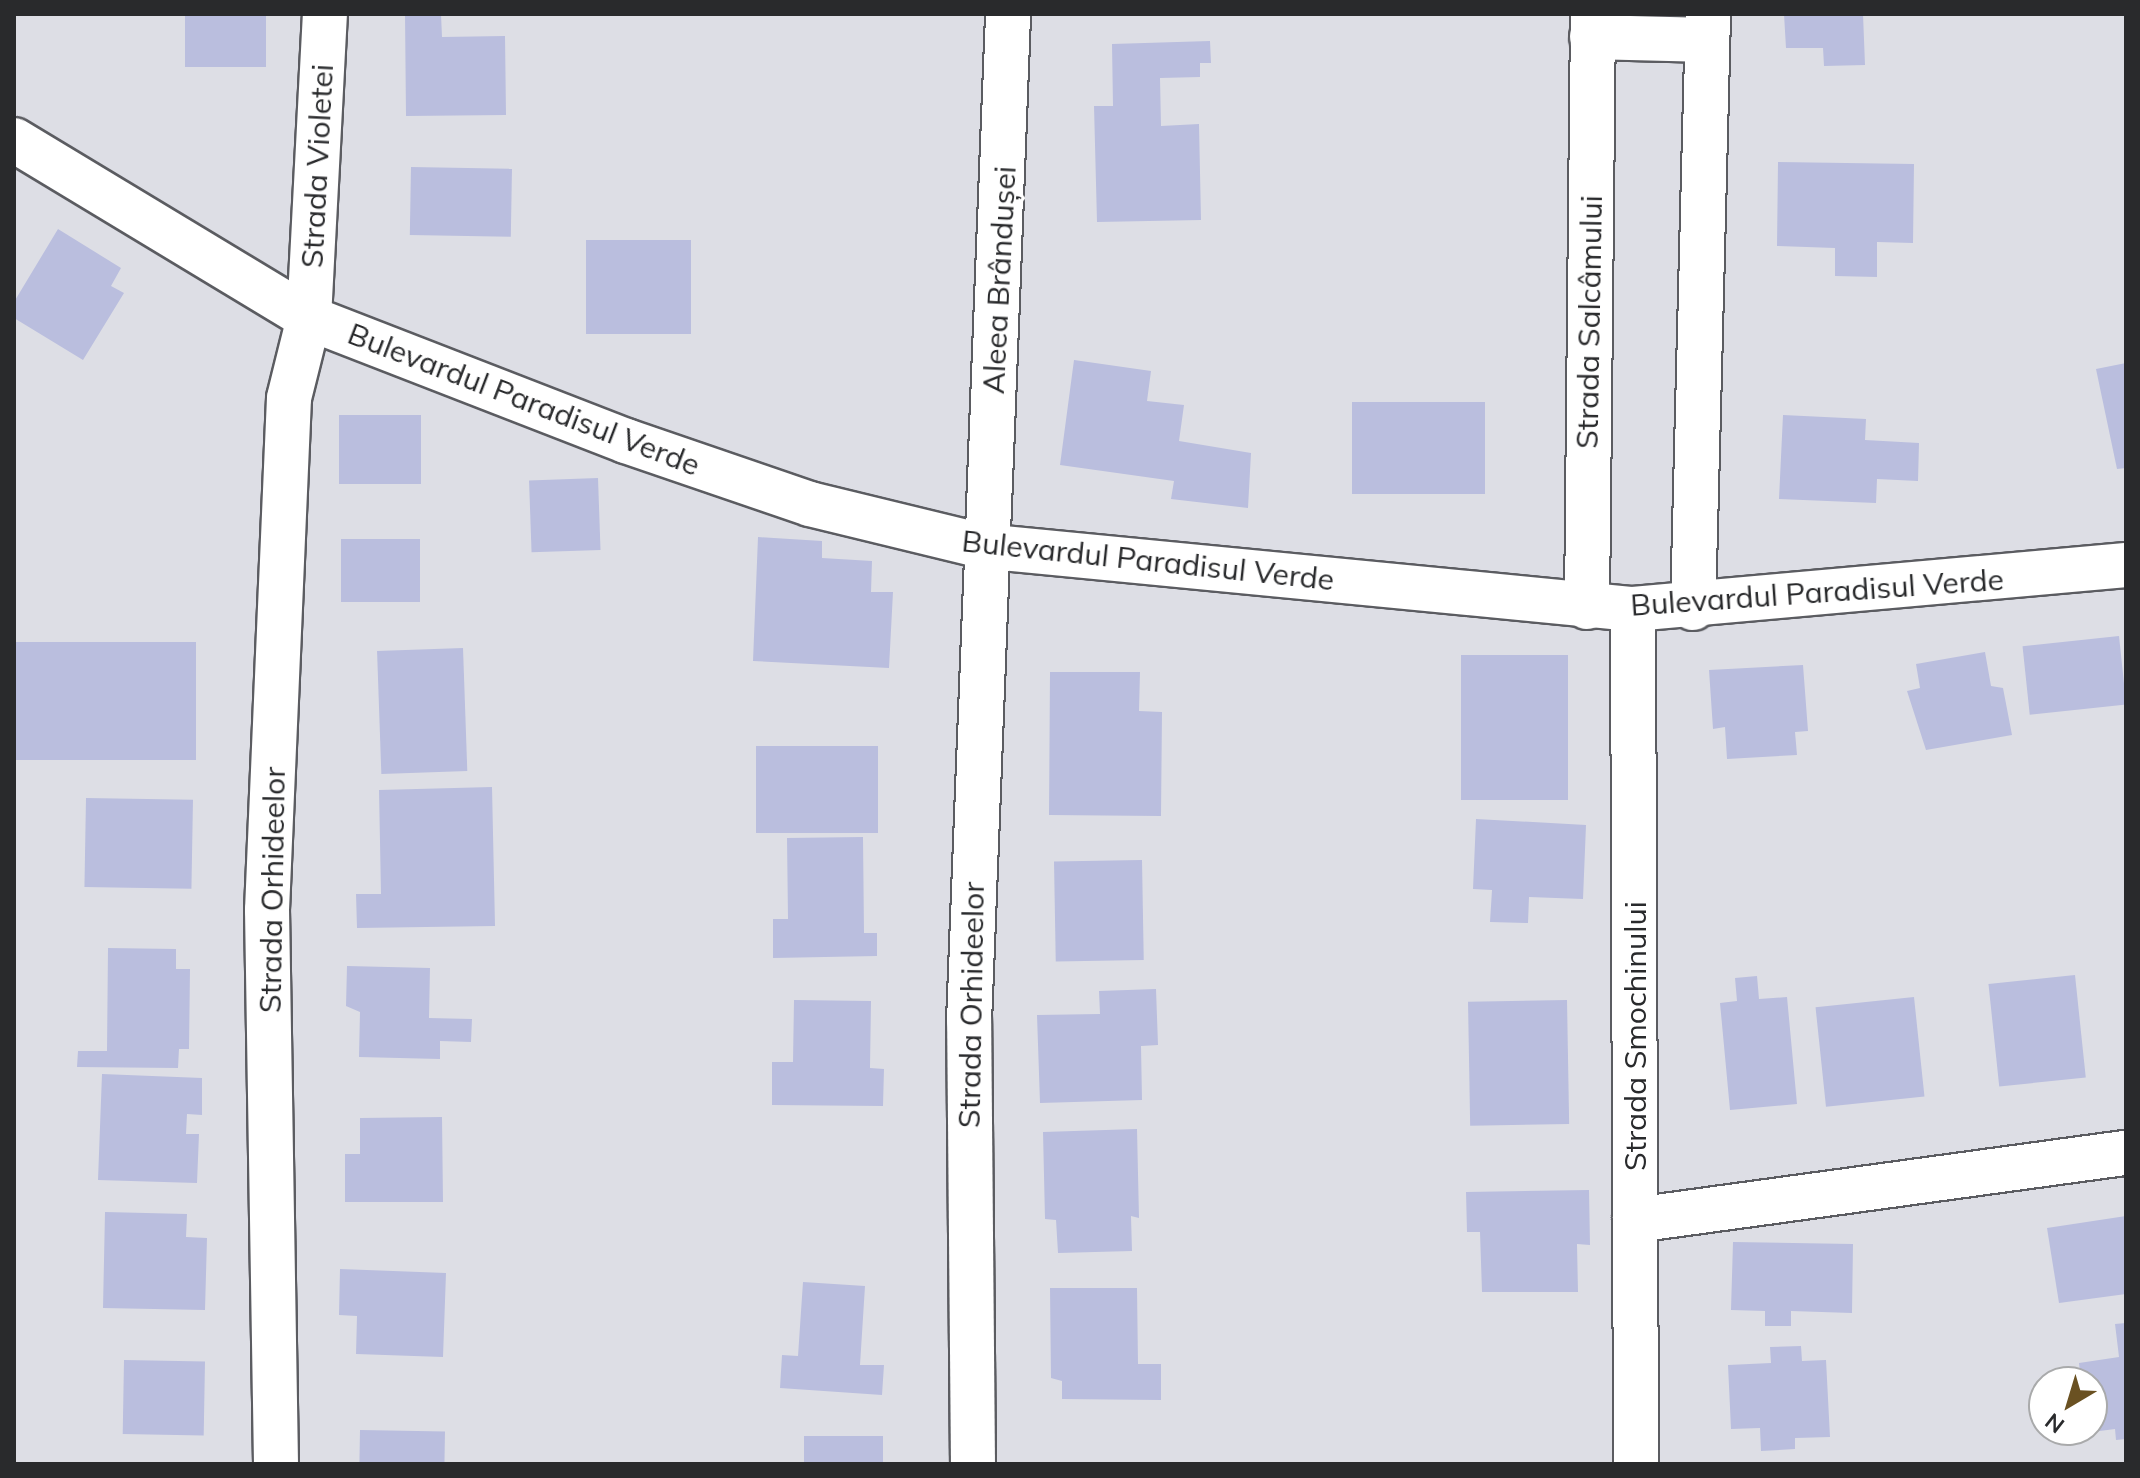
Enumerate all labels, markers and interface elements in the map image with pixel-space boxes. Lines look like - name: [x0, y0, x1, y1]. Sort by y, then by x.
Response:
- street label: Strada Violetei: [294, 63, 340, 269]
- street label: Aleea Brândușei: [975, 165, 1023, 395]
- street label: Strada Salcâmului: [1569, 195, 1609, 449]
- street label: Bulevardul Paradisul Verde: [343, 315, 705, 483]
- street label: Bulevardul Paradisul Verde: [960, 523, 1336, 597]
- street label: Bulevardul Paradisul Verde: [1629, 561, 2005, 623]
- street label: Strada Orhideelor: [252, 767, 292, 1013]
- street label: Strada Orhideelor: [951, 882, 991, 1128]
- street label: Strada Smochinului: [1617, 901, 1653, 1171]
- north arrow: [2028, 1366, 2108, 1446]
- text: N: [2039, 1407, 2070, 1439]

